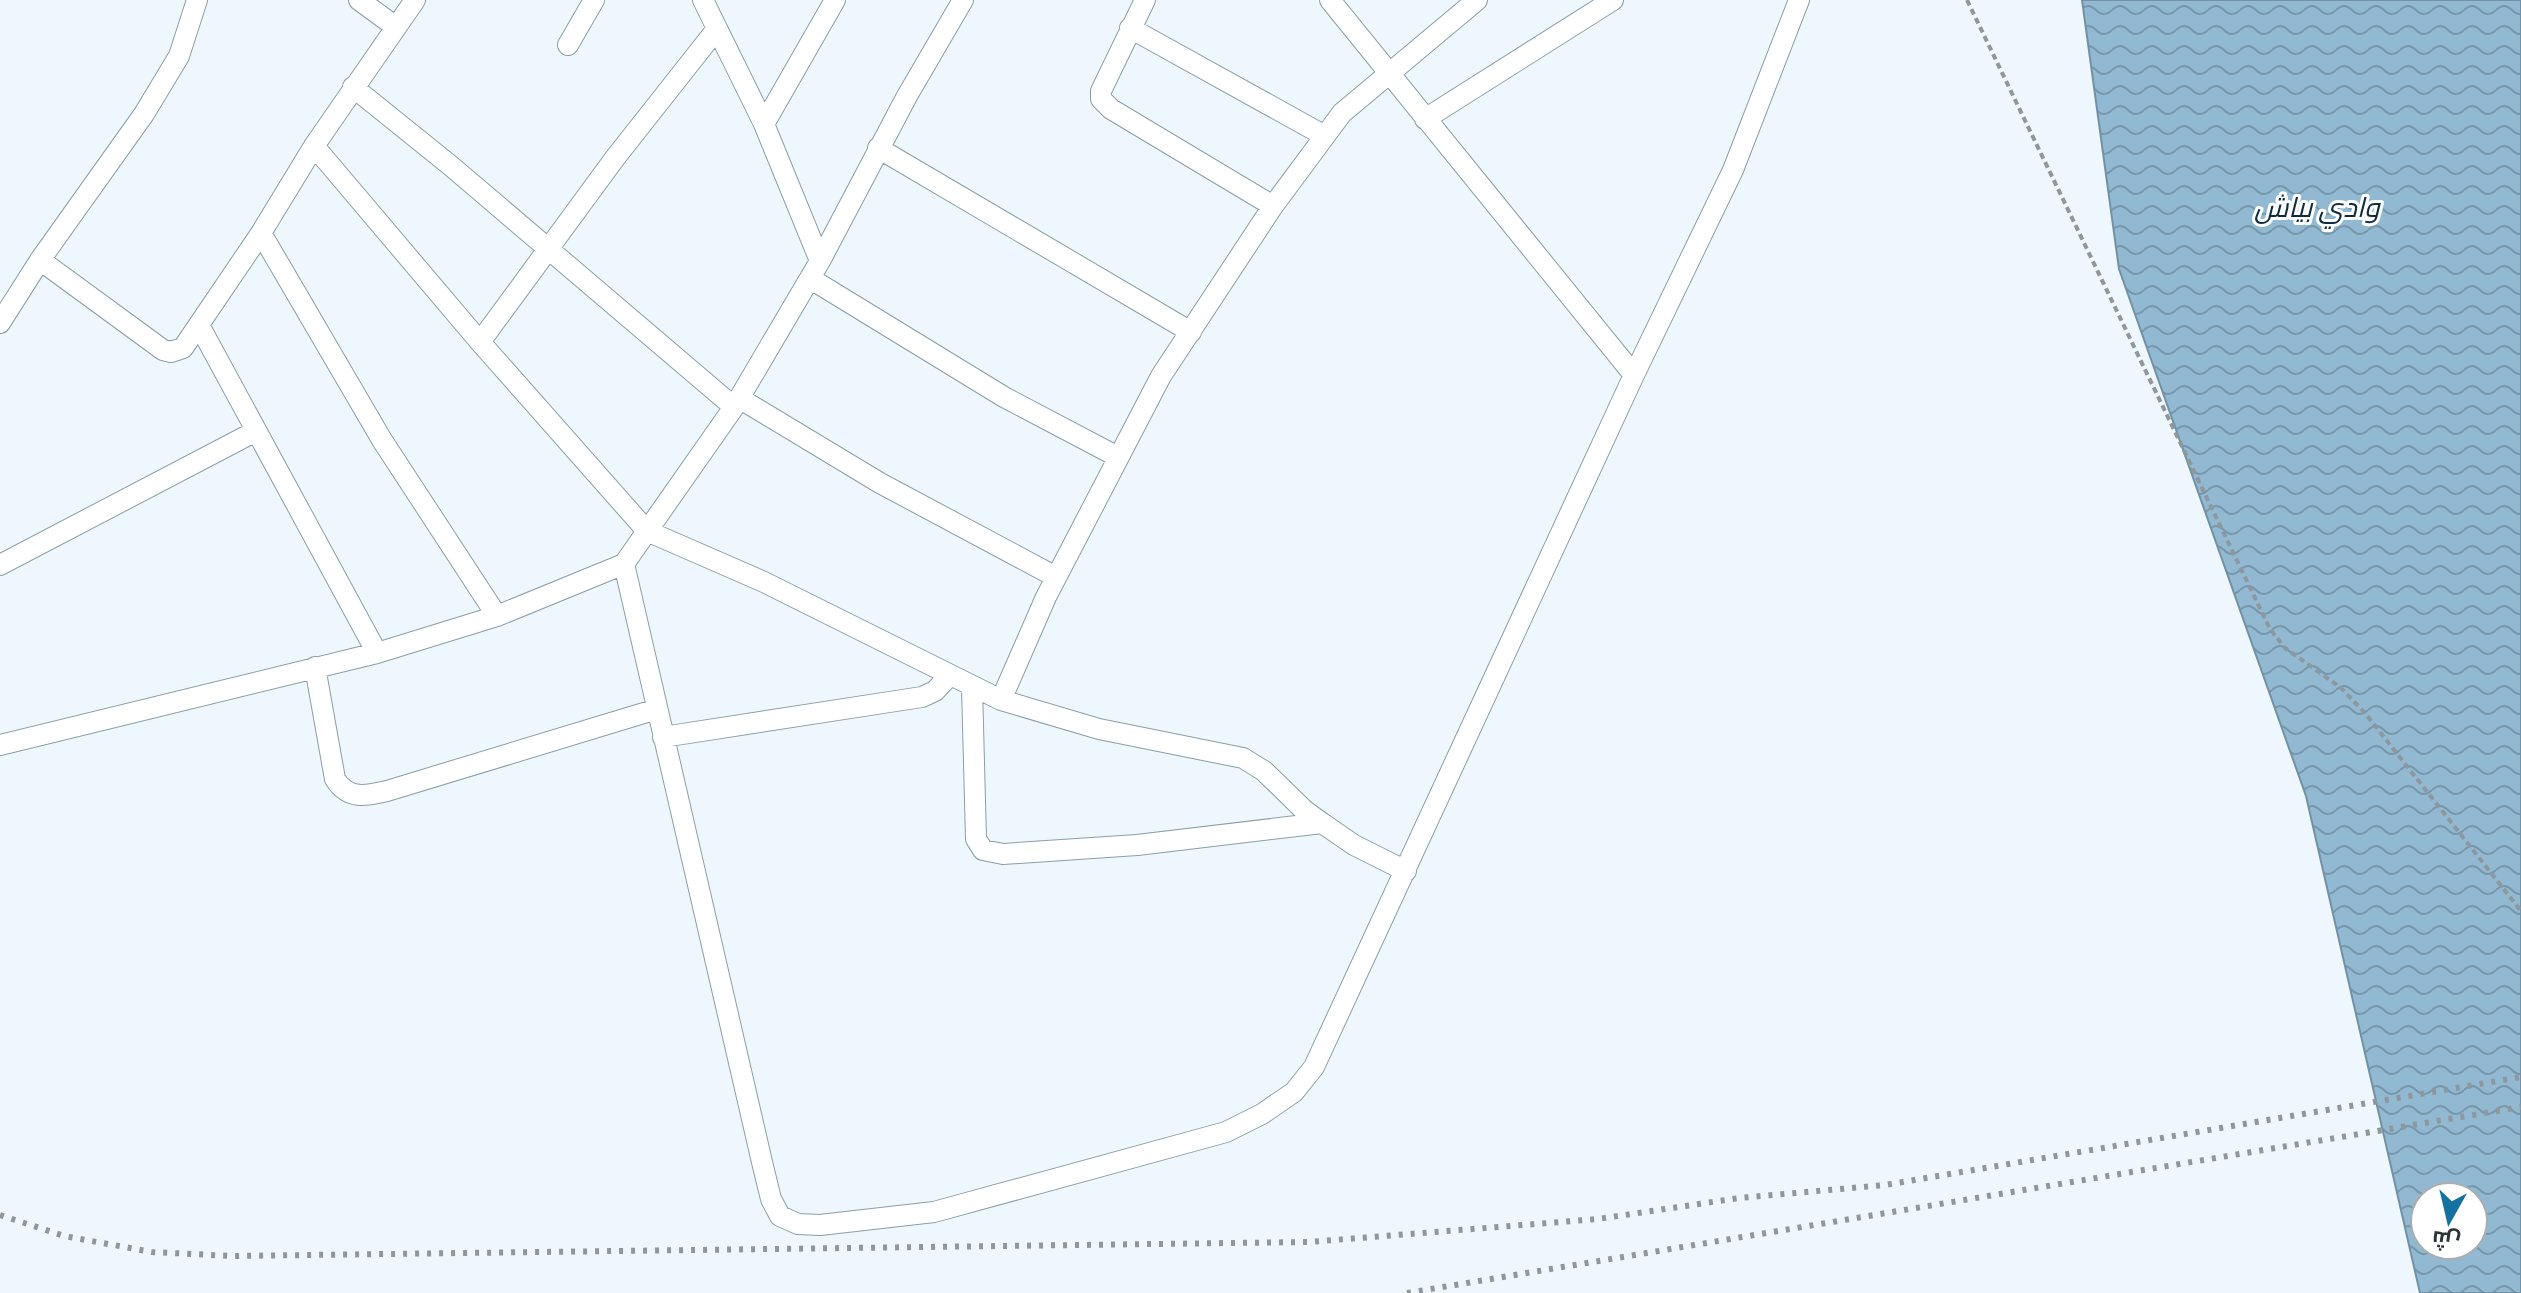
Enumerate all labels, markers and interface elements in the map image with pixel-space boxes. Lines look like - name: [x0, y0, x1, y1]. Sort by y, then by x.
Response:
- water label: وادي بياش: [2254, 191, 2381, 230]
- north arrow: [2409, 1181, 2489, 1261]
- text: ش: [2431, 1225, 2462, 1255]

